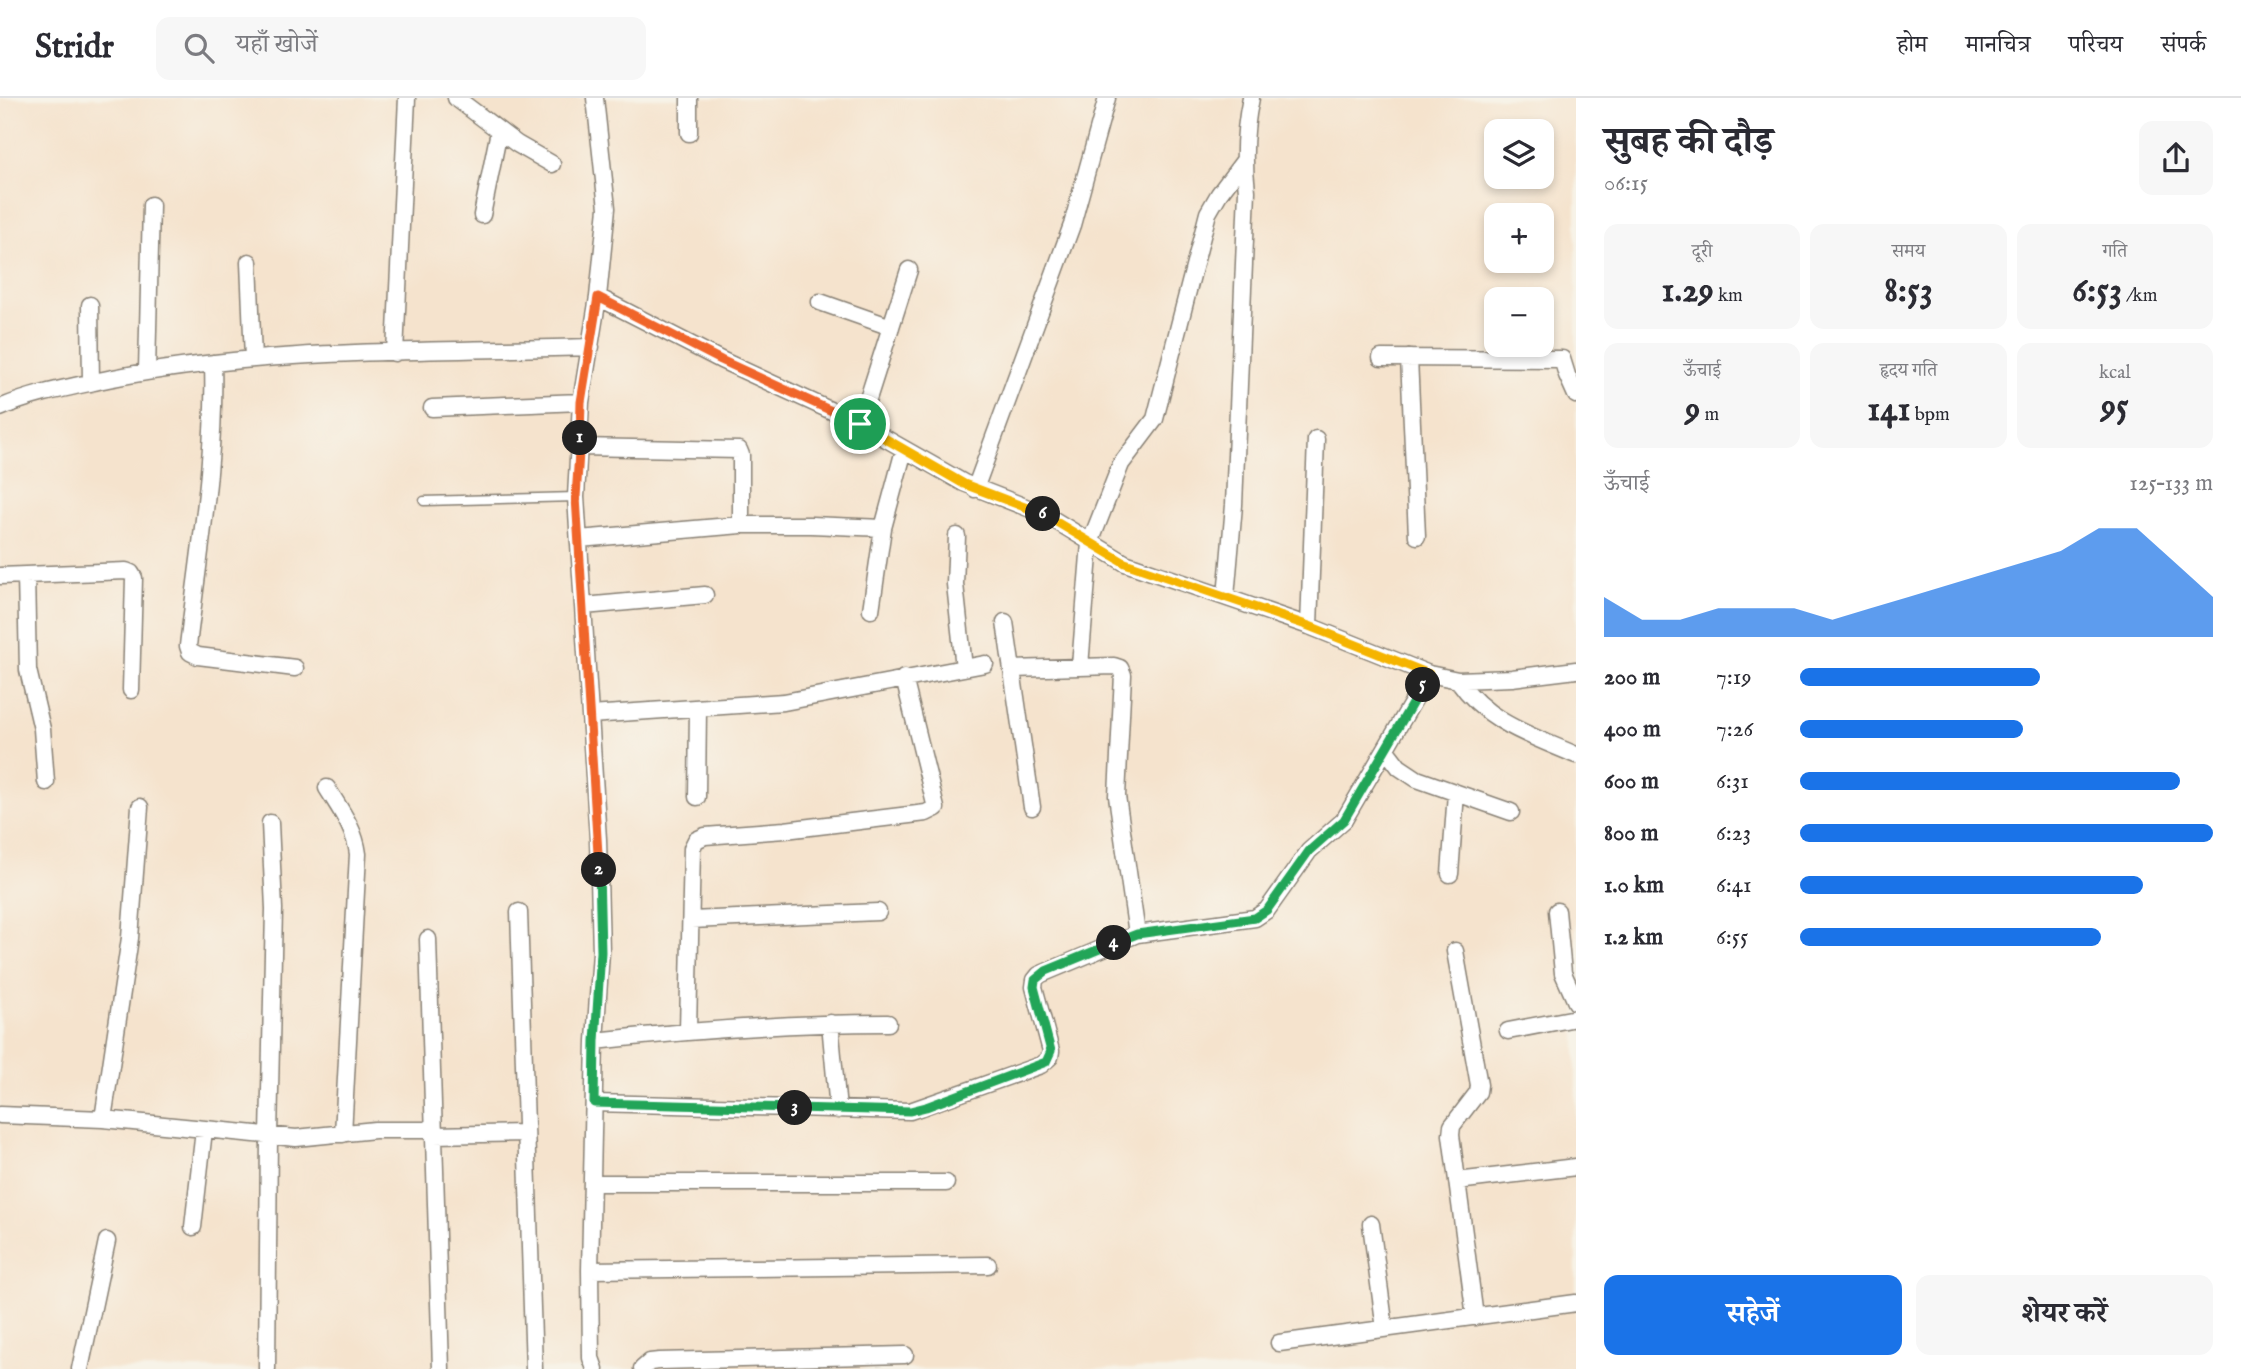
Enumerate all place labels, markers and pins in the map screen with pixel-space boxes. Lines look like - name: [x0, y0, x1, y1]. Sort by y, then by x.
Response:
- pin: [830, 394, 890, 454]
- pin: 1: [562, 420, 598, 456]
- pin: 6: [1026, 496, 1060, 532]
- pin: 5: [1406, 668, 1440, 702]
- pin: 2: [582, 852, 616, 888]
- pin: 4: [1096, 926, 1132, 960]
- pin: 3: [778, 1090, 812, 1126]

